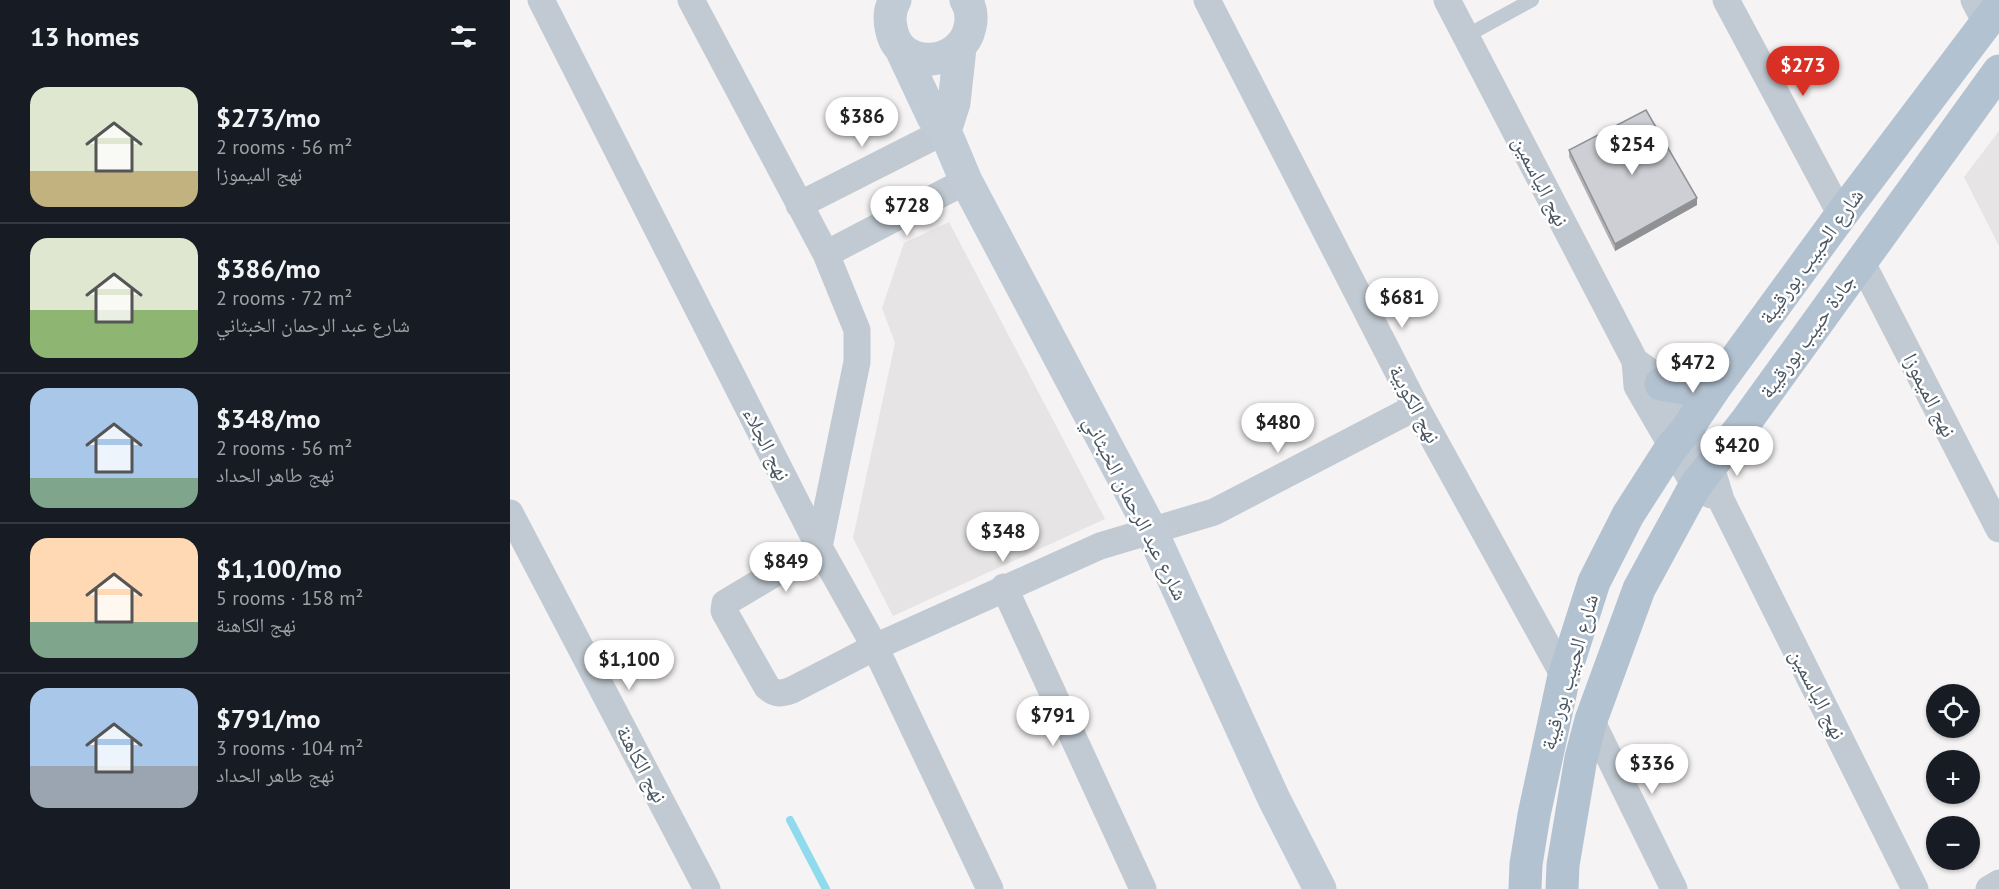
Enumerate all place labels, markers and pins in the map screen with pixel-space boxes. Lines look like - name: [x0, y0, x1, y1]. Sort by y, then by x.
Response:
- pin: $273: [1767, 46, 1839, 97]
- pin: $386: [826, 97, 898, 148]
- pin: $254: [1596, 125, 1668, 176]
- pin: $728: [871, 186, 943, 237]
- pin: $681: [1366, 278, 1438, 329]
- pin: $472: [1657, 343, 1729, 394]
- pin: $480: [1242, 403, 1314, 454]
- pin: $420: [1701, 426, 1773, 477]
- pin: $348: [967, 512, 1039, 563]
- pin: $849: [750, 542, 822, 593]
- pin: $1,100: [580, 640, 678, 691]
- pin: $791: [1017, 696, 1089, 747]
- pin: $336: [1616, 744, 1688, 795]

